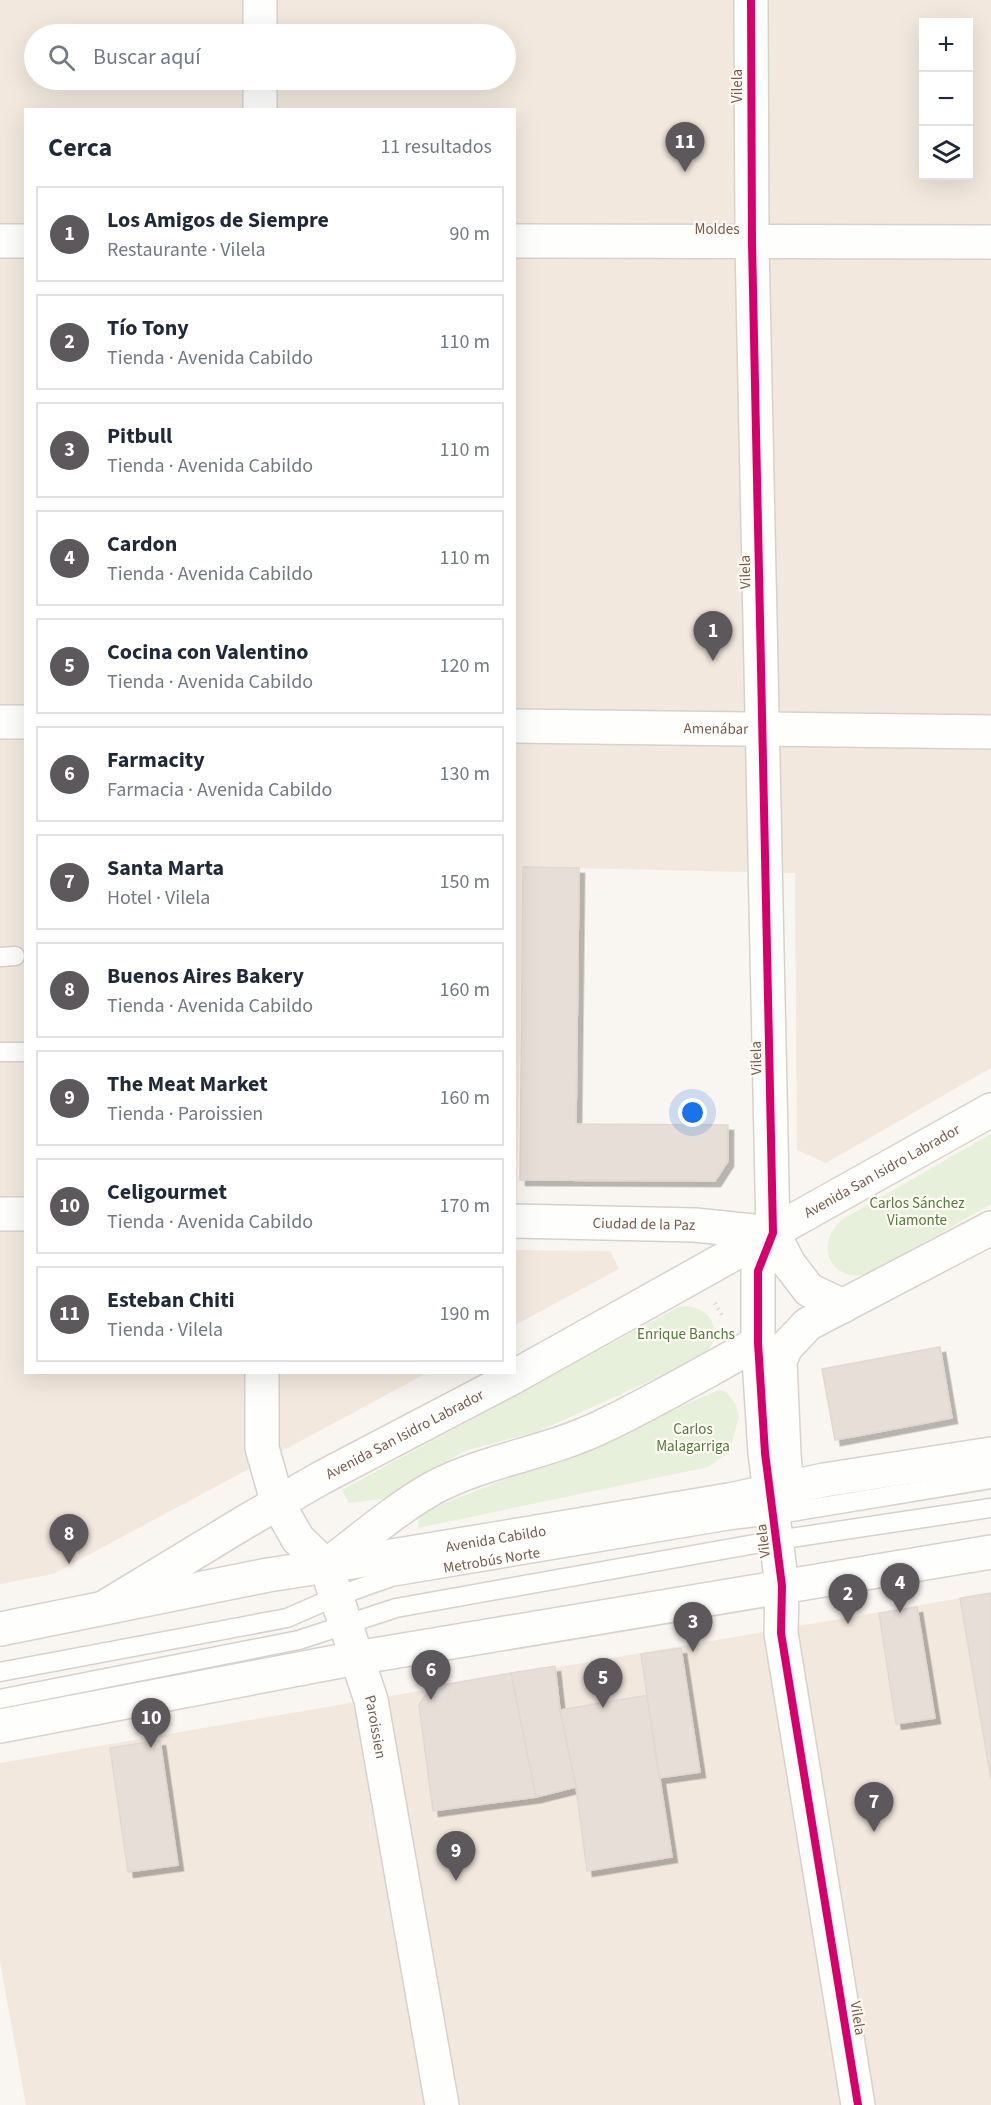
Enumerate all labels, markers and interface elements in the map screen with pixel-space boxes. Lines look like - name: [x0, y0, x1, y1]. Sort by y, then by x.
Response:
- map controls: [919, 18, 973, 180]
- button: +: [919, 18, 973, 72]
- search box: [24, 24, 516, 90]
- icon: search: [45, 41, 78, 74]
- text: Buscar aquí: [93, 41, 201, 73]
- street label: Vilela: [727, 69, 748, 103]
- button: −: [919, 72, 973, 126]
- pin: 11: [666, 122, 704, 172]
- button: layers: [919, 126, 973, 180]
- text: Cerca: [48, 129, 112, 166]
- text: 11 resultados: [380, 133, 492, 161]
- text: Los Amigos de Siempre: [107, 204, 329, 236]
- street label: Moldes: [695, 219, 739, 240]
- text: 1: [64, 220, 75, 248]
- text: 90 m: [450, 220, 490, 248]
- text: Restaurante · Vilela: [107, 236, 266, 264]
- text: Tío Tony: [107, 312, 189, 344]
- text: 2: [64, 328, 75, 356]
- text: 110 m: [440, 328, 490, 356]
- text: Tienda · Avenida Cabildo: [107, 344, 313, 372]
- text: Pitbull: [107, 420, 172, 452]
- text: 3: [64, 436, 75, 464]
- text: 110 m: [440, 436, 490, 464]
- text: Tienda · Avenida Cabildo: [107, 452, 313, 480]
- text: Cardon: [107, 528, 177, 560]
- text: 4: [64, 544, 75, 572]
- text: 110 m: [440, 544, 490, 572]
- street label: Vilela: [735, 555, 756, 589]
- text: Tienda · Avenida Cabildo: [107, 560, 313, 588]
- pin: 1: [694, 612, 732, 661]
- text: Cocina con Valentino: [107, 636, 308, 668]
- text: 5: [64, 652, 75, 680]
- text: 120 m: [440, 652, 490, 680]
- text: Tienda · Avenida Cabildo: [107, 668, 313, 696]
- street label: Amenábar: [683, 718, 749, 740]
- text: Farmacity: [107, 744, 205, 776]
- text: 6: [64, 760, 75, 788]
- text: 130 m: [440, 760, 490, 788]
- text: Farmacia · Avenida Cabildo: [107, 776, 332, 804]
- text: Santa Marta: [107, 852, 224, 884]
- text: 7: [64, 868, 75, 896]
- text: 150 m: [440, 868, 490, 896]
- text: Hotel · Vilela: [107, 884, 210, 912]
- text: Buenos Aires Bakery: [107, 960, 304, 992]
- text: 8: [64, 976, 75, 1004]
- text: 160 m: [440, 976, 490, 1004]
- text: Tienda · Avenida Cabildo: [107, 992, 313, 1020]
- street label: Vilela: [746, 1041, 767, 1075]
- text: The Meat Market: [107, 1068, 268, 1100]
- text: 9: [64, 1084, 75, 1112]
- text: 160 m: [440, 1084, 490, 1112]
- your location: [678, 1098, 707, 1127]
- text: Tienda · Paroissien: [107, 1100, 263, 1128]
- street label: Avenida San Isidro Labrador: [800, 1119, 965, 1224]
- text: Celigourmet: [107, 1176, 227, 1208]
- text: 10: [59, 1192, 80, 1220]
- text: 170 m: [440, 1192, 490, 1220]
- park label: Carlos Sánchez Viamonte: [869, 1193, 965, 1231]
- text: Tienda · Avenida Cabildo: [107, 1208, 313, 1236]
- street label: Ciudad de la Paz: [592, 1213, 696, 1236]
- text: Esteban Chiti: [107, 1284, 235, 1316]
- text: 11: [59, 1300, 80, 1328]
- text: 190 m: [440, 1300, 490, 1328]
- text: Tienda · Vilela: [107, 1316, 223, 1344]
- park label: Enrique Banchs: [637, 1324, 735, 1345]
- street label: Avenida San Isidro Labrador: [322, 1384, 488, 1485]
- park label: Carlos Malagarriga: [656, 1419, 730, 1457]
- pin: 8: [50, 1514, 88, 1564]
- street label: Avenida Cabildo: [444, 1521, 548, 1558]
- street label: Vilela: [751, 1523, 776, 1559]
- street label: Metrobús Norte: [442, 1542, 542, 1579]
- pin: 4: [880, 1564, 920, 1613]
- pin: 2: [828, 1574, 868, 1624]
- pin: 3: [674, 1602, 712, 1652]
- pin: 6: [412, 1650, 450, 1700]
- pin: 5: [584, 1658, 622, 1708]
- street label: Paroissien: [359, 1692, 391, 1760]
- pin: 10: [132, 1698, 170, 1748]
- pin: 7: [854, 1782, 894, 1832]
- pin: 9: [436, 1832, 476, 1881]
- street label: Vilela: [844, 2000, 871, 2037]

